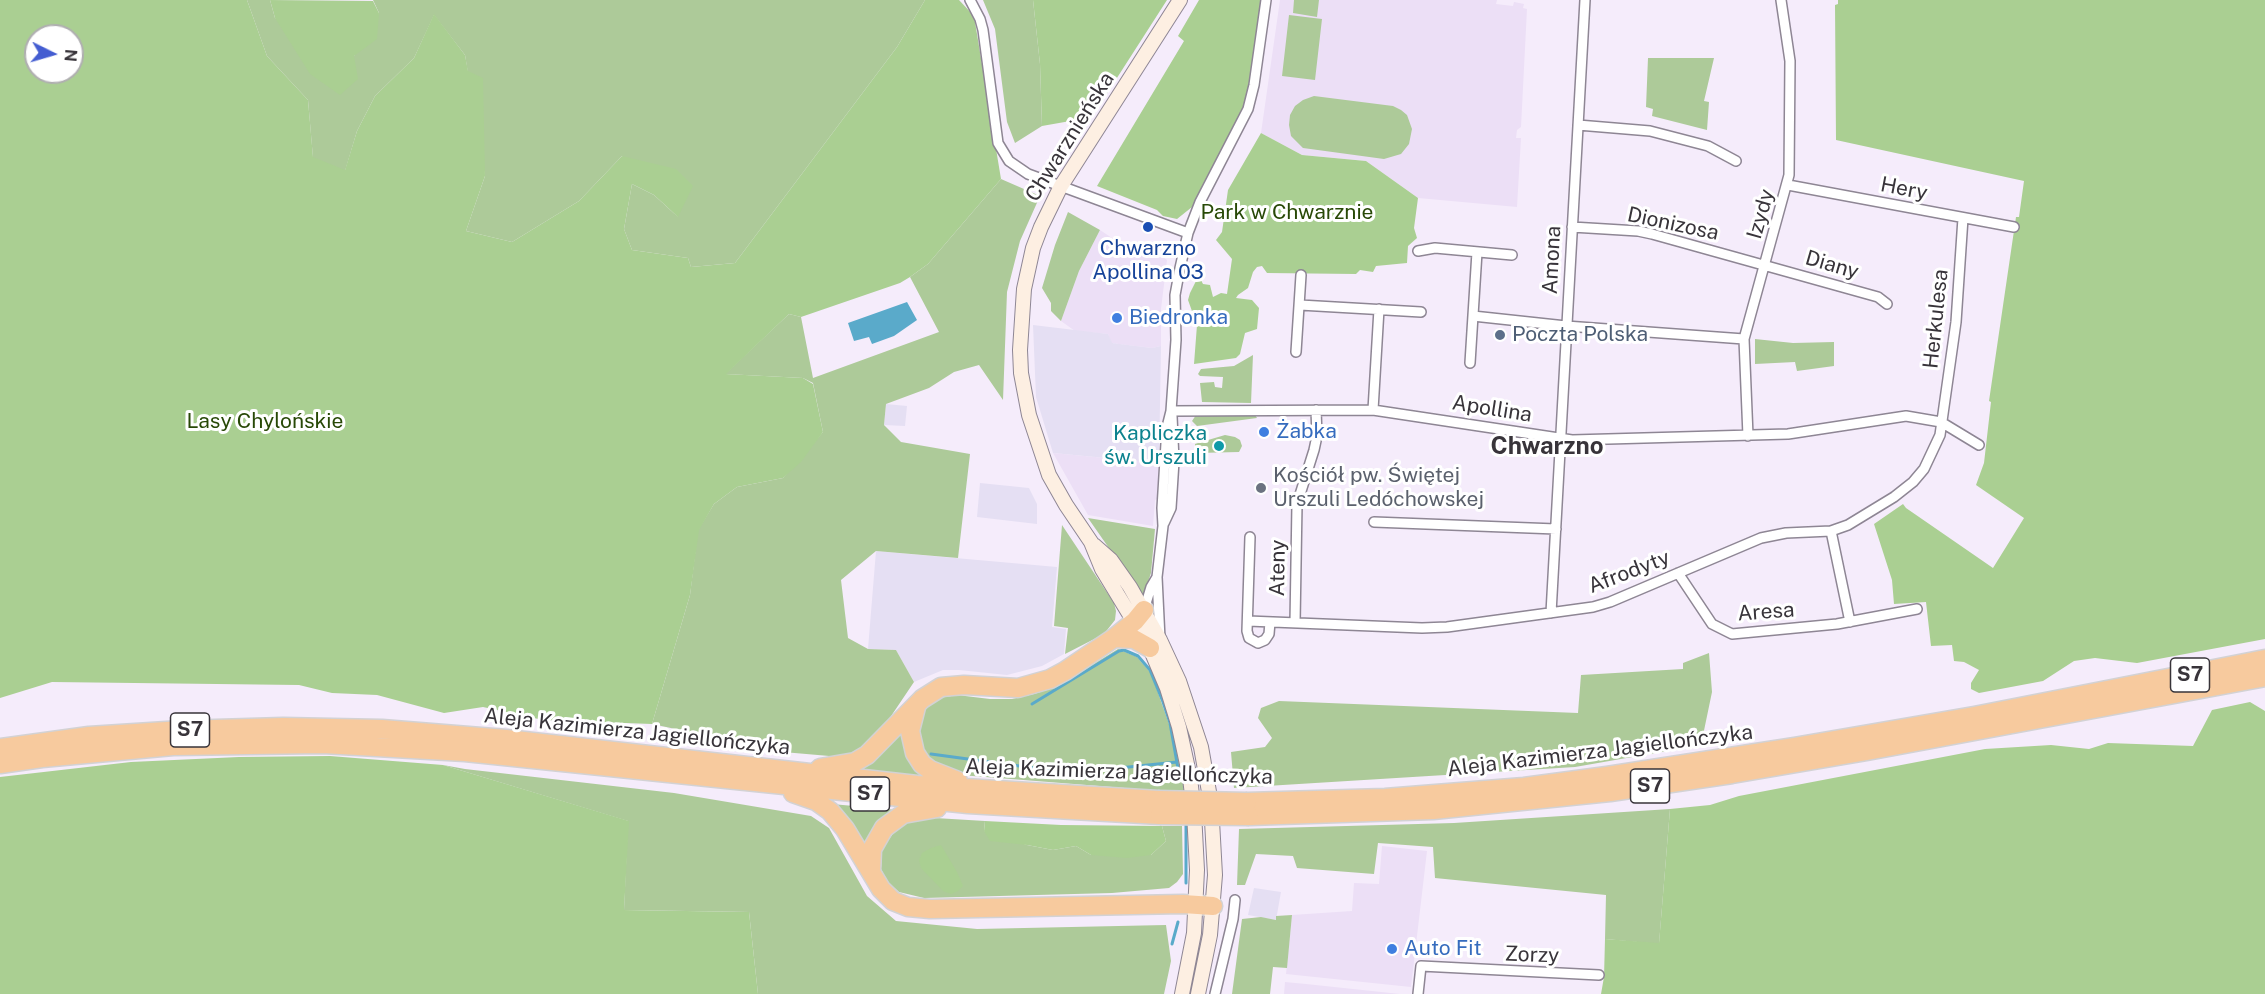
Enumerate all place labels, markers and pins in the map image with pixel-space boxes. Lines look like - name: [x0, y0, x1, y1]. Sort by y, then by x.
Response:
- marker: Chwarzno Apollina 03: [1141, 220, 1155, 234]
- place label: Chwarzno Apollina 03: [1092, 236, 1204, 286]
- place label: Biedronka: [1129, 305, 1228, 331]
- marker: Biedronka: [1110, 311, 1124, 325]
- place label: Poczta Polska: [1512, 322, 1648, 348]
- marker: Poczta Polska: [1493, 328, 1507, 342]
- place label: Żabka: [1276, 419, 1337, 445]
- place label: Kapliczka św. Urszuli: [1104, 421, 1207, 471]
- marker: Żabka: [1257, 425, 1271, 439]
- marker: Kapliczka św. Urszuli: [1212, 439, 1226, 453]
- place label: Kościół pw. Świętej Urszuli Ledóchowskej: [1273, 463, 1484, 513]
- marker: Kościół pw. Świętej Urszuli Ledóchowskej: [1254, 481, 1268, 495]
- place label: Auto Fit: [1404, 936, 1482, 962]
- marker: Auto Fit: [1385, 942, 1399, 956]

